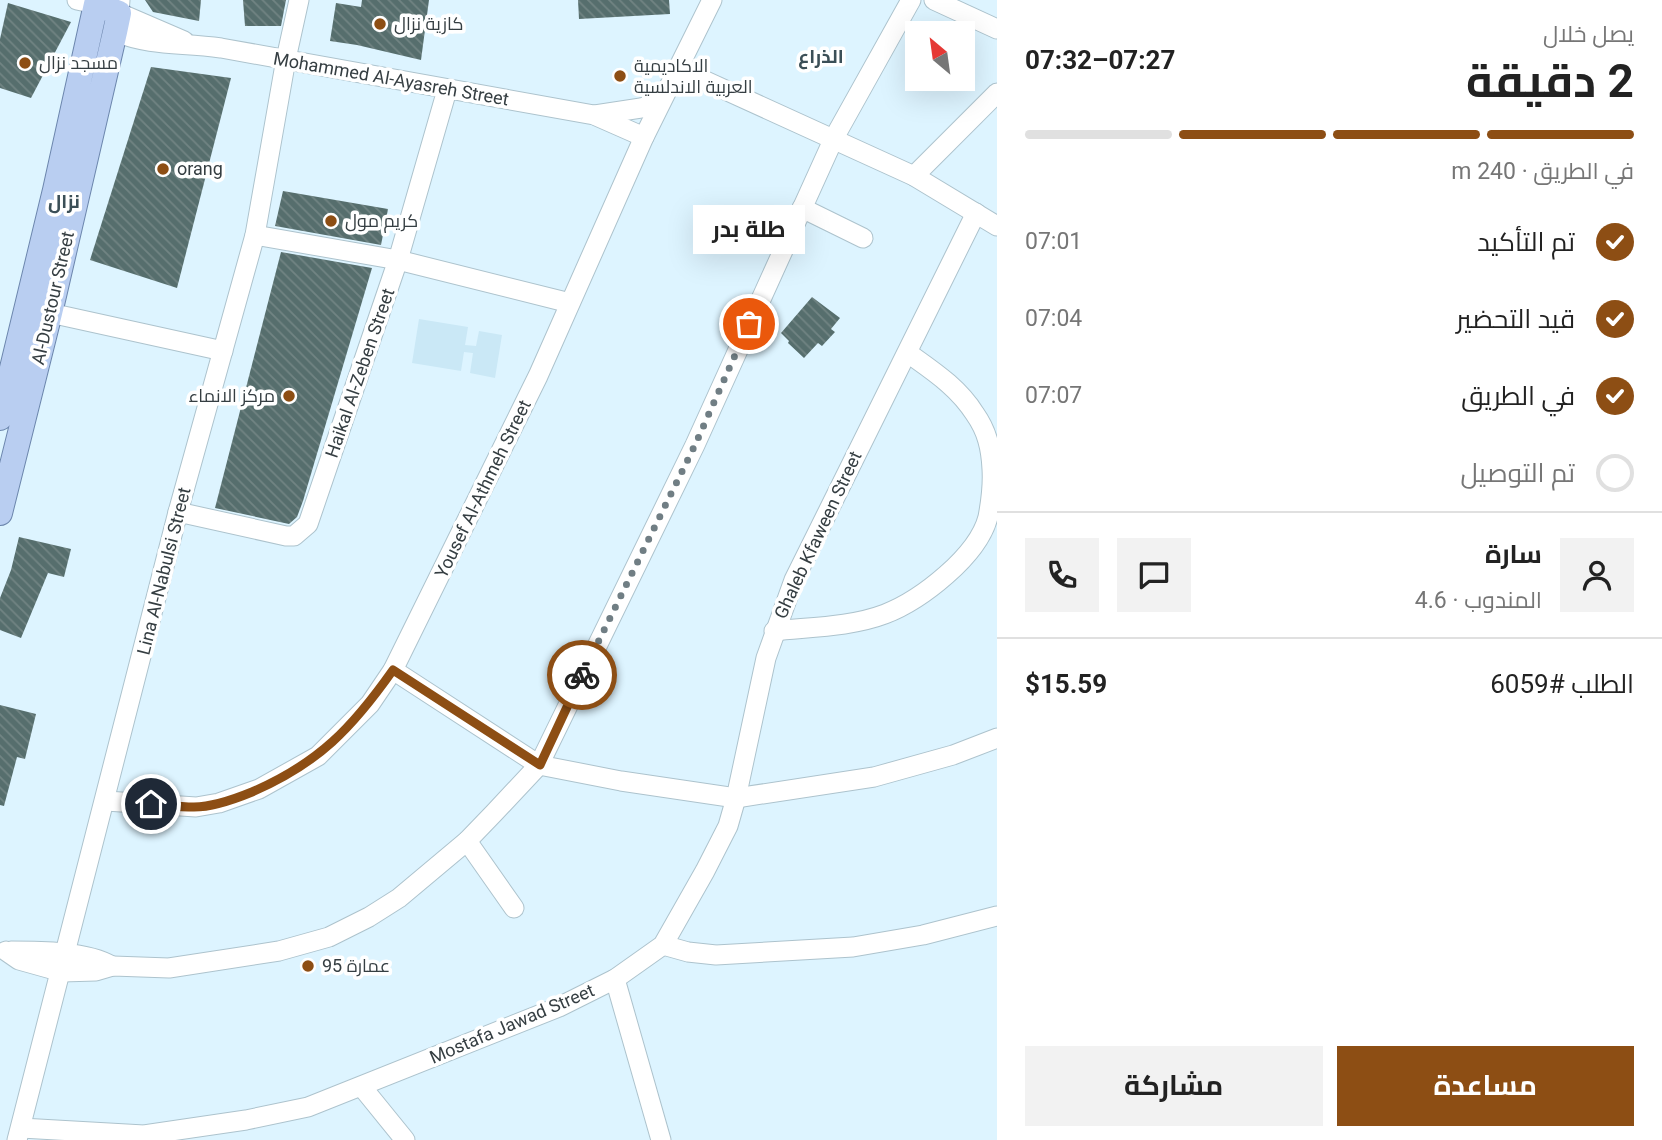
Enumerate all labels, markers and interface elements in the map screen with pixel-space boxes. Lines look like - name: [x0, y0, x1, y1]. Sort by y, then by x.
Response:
- place label: كازية نزال: [394, 13, 463, 35]
- marker: كازية نزال: [372, 16, 388, 32]
- north arrow: [905, 21, 975, 91]
- map controls: [905, 21, 975, 91]
- text: يصل خلال: [1543, 21, 1634, 48]
- district label: الذراع: [798, 45, 844, 70]
- text: 07:27–07:32: [1025, 45, 1175, 75]
- street label: Mohammed Al-Ayasreh Street: [272, 47, 511, 110]
- place label: مسجد نزال: [39, 52, 118, 74]
- text: 2 دقيقة: [1466, 54, 1634, 108]
- marker: مسجد نزال: [17, 55, 33, 71]
- place label: الاكاديمية العربية الاندلسية: [634, 55, 753, 98]
- marker: الاكاديمية العربية الاندلسية: [612, 68, 628, 84]
- place label: orang: [177, 158, 223, 179]
- text: في الطريق · 240 m: [1451, 158, 1634, 185]
- marker: orang: [155, 161, 171, 177]
- district label: نزال: [48, 190, 80, 214]
- callout: طلة بدر: [693, 205, 805, 254]
- place label: كريم مول: [345, 210, 418, 233]
- marker: كريم مول: [323, 213, 339, 229]
- text: طلة بدر: [712, 216, 786, 243]
- icon: check: [1596, 223, 1634, 261]
- text: تم التأكيد: [1477, 227, 1575, 257]
- text: 07:01: [1025, 228, 1082, 255]
- street label: Al-Dustour Street: [27, 229, 78, 367]
- street label: Haikal Al-Zeben Street: [321, 285, 398, 460]
- pin: [719, 294, 779, 354]
- icon: check: [1596, 300, 1634, 338]
- text: قيد التحضير: [1456, 304, 1575, 334]
- icon: bag: [730, 305, 768, 343]
- text: 07:04: [1025, 305, 1082, 332]
- icon: check: [1596, 377, 1634, 415]
- text: في الطريق: [1461, 381, 1575, 411]
- text: 07:07: [1025, 382, 1082, 409]
- place label: مركز الانماء: [188, 385, 275, 407]
- marker: مركز الانماء: [281, 388, 297, 404]
- street label: Yousef Al-Athmeh Street: [430, 396, 535, 581]
- street label: Ghaleb Kfaween Street: [770, 448, 866, 622]
- text: تم التوصيل: [1461, 458, 1575, 488]
- street label: Lina Al-Nabulsi Street: [133, 485, 195, 657]
- button: phone: [1025, 538, 1099, 612]
- button: chat: [1117, 538, 1191, 612]
- button: person: [1560, 538, 1634, 612]
- text: سارة: [1485, 539, 1542, 569]
- text: المندوب · 4.6: [1415, 587, 1542, 614]
- courier: [547, 640, 617, 710]
- icon: bike: [563, 656, 601, 694]
- text: $15.59: [1025, 669, 1107, 699]
- text: الطلب #6059: [1490, 669, 1634, 699]
- pin: [121, 774, 181, 834]
- icon: home: [132, 785, 170, 823]
- place label: عمارة 95: [322, 955, 390, 977]
- marker: عمارة 95: [300, 958, 316, 974]
- street label: Mostafa Jawad Street: [426, 979, 597, 1068]
- button: مشاركة: [1025, 1046, 1323, 1126]
- button: مساعدة: [1337, 1046, 1634, 1126]

